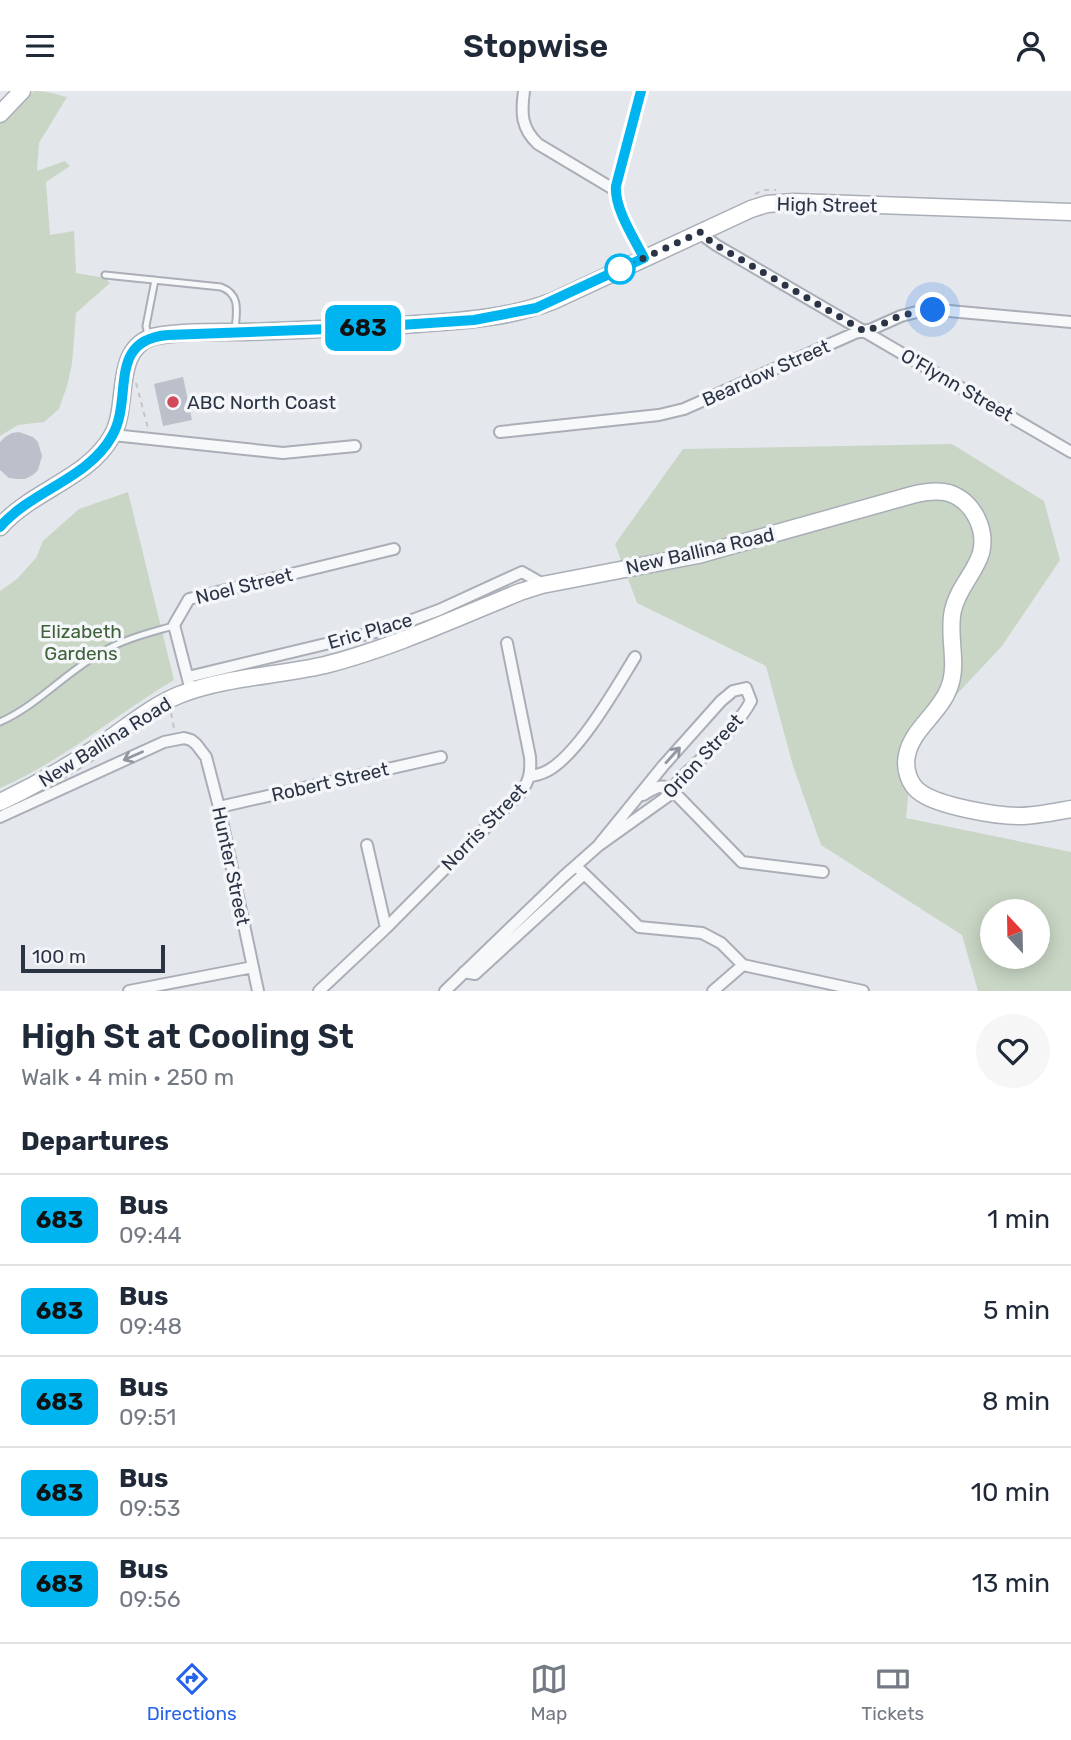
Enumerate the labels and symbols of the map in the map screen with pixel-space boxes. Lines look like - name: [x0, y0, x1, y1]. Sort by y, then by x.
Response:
- street label: High Street: [776, 193, 878, 217]
- unlabelled marker: [605, 254, 635, 284]
- your location: [915, 292, 950, 327]
- line badge: 683: [323, 305, 403, 351]
- street label: Beardow Street: [699, 334, 834, 411]
- street label: O'Flynn Street: [897, 344, 1018, 427]
- place label: ABC North Coast: [187, 391, 336, 414]
- marker: ABC North Coast: [165, 394, 181, 410]
- street label: New Ballina Road: [623, 523, 777, 579]
- street label: Noel Street: [193, 563, 295, 609]
- street label: Eric Place: [325, 608, 415, 654]
- park label: Elizabeth Gardens: [40, 620, 122, 665]
- street label: New Ballina Road: [35, 692, 175, 792]
- street label: Orion Street: [658, 709, 748, 803]
- one-way arrow: [665, 746, 681, 764]
- one-way arrow: [123, 750, 144, 763]
- street label: Robert Street: [269, 757, 391, 807]
- street label: Norris Street: [437, 778, 532, 875]
- street label: Hunter Street: [207, 805, 255, 928]
- north arrow: [980, 899, 1050, 969]
- scale bar: [21, 942, 164, 974]

